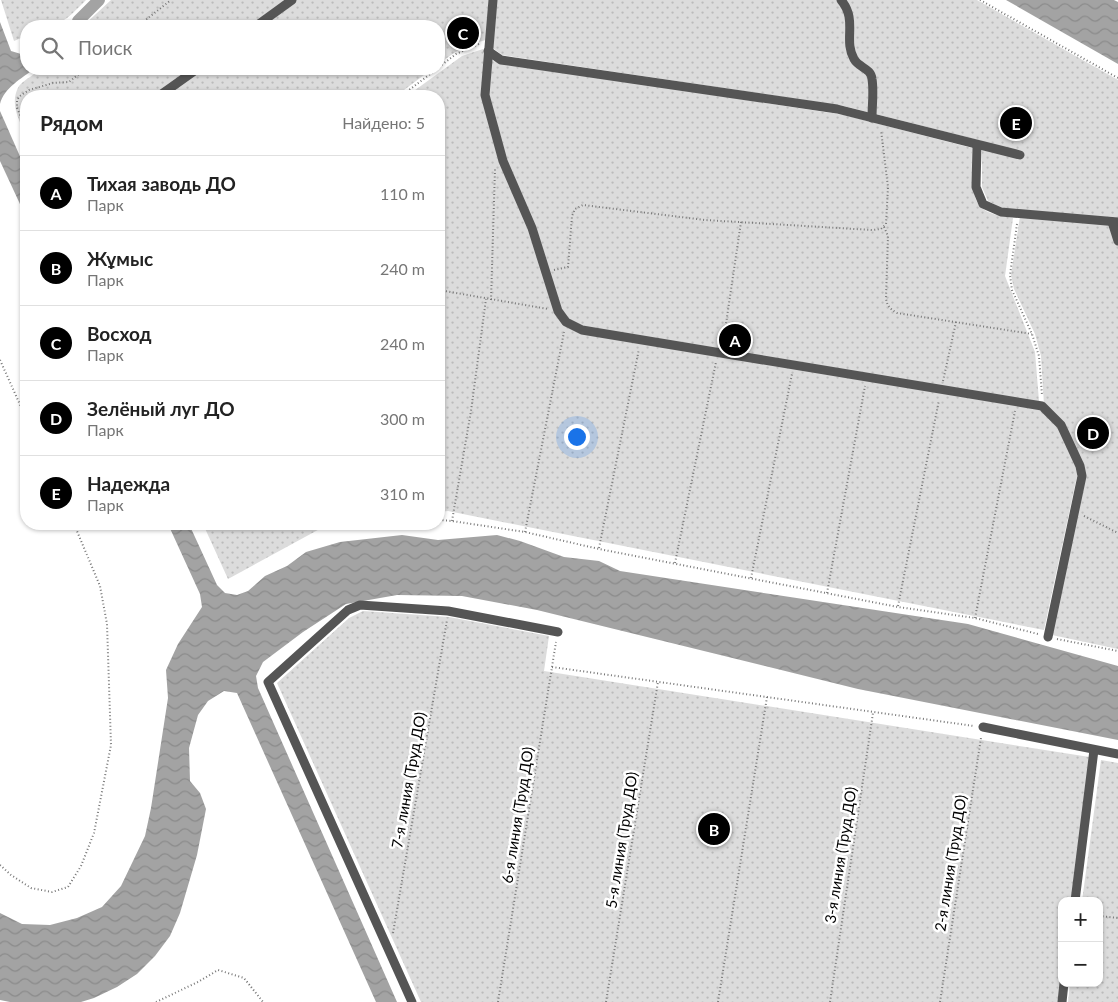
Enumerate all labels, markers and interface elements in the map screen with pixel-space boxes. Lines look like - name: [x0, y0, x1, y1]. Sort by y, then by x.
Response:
- pin: C: [447, 14, 479, 52]
- search box: [20, 20, 445, 75]
- icon: search: [38, 34, 66, 62]
- text: Поиск: [78, 36, 132, 59]
- pin: E: [1000, 104, 1032, 142]
- text: Рядом: [40, 110, 103, 135]
- text: Найдено: 5: [342, 113, 425, 132]
- text: Тихая заводь ДО: [87, 172, 236, 195]
- text: A: [50, 184, 62, 203]
- text: 110 m: [380, 184, 425, 203]
- text: Парк: [87, 195, 124, 214]
- text: Жұмыс: [87, 247, 153, 270]
- text: B: [51, 259, 61, 278]
- text: 240 m: [380, 259, 425, 278]
- text: Парк: [87, 270, 124, 289]
- pin: A: [719, 321, 751, 359]
- text: Восход: [87, 322, 152, 345]
- text: C: [51, 334, 61, 353]
- text: 240 m: [380, 334, 425, 353]
- text: Парк: [87, 345, 124, 364]
- text: Зелёный луг ДО: [87, 397, 235, 420]
- text: D: [50, 409, 62, 428]
- text: 300 m: [380, 409, 425, 428]
- pin: D: [1077, 414, 1109, 452]
- text: Парк: [87, 420, 124, 439]
- your location: [564, 424, 590, 450]
- text: Надежда: [87, 472, 170, 495]
- text: E: [51, 484, 61, 503]
- text: 310 m: [380, 484, 425, 503]
- text: Парк: [87, 495, 124, 514]
- street label: 7-я линия (Труд ДО): [387, 710, 429, 850]
- street label: 6-я линия (Труд ДО): [497, 745, 537, 885]
- street label: 5-я линия (Труд ДО): [601, 770, 641, 910]
- street label: 3-я линия (Труд ДО): [820, 785, 860, 925]
- street label: 2-я линия (Труд ДО): [930, 793, 970, 933]
- pin: B: [698, 810, 730, 848]
- map controls: [1058, 897, 1103, 987]
- button: +: [1058, 897, 1103, 942]
- button: −: [1058, 942, 1103, 987]

